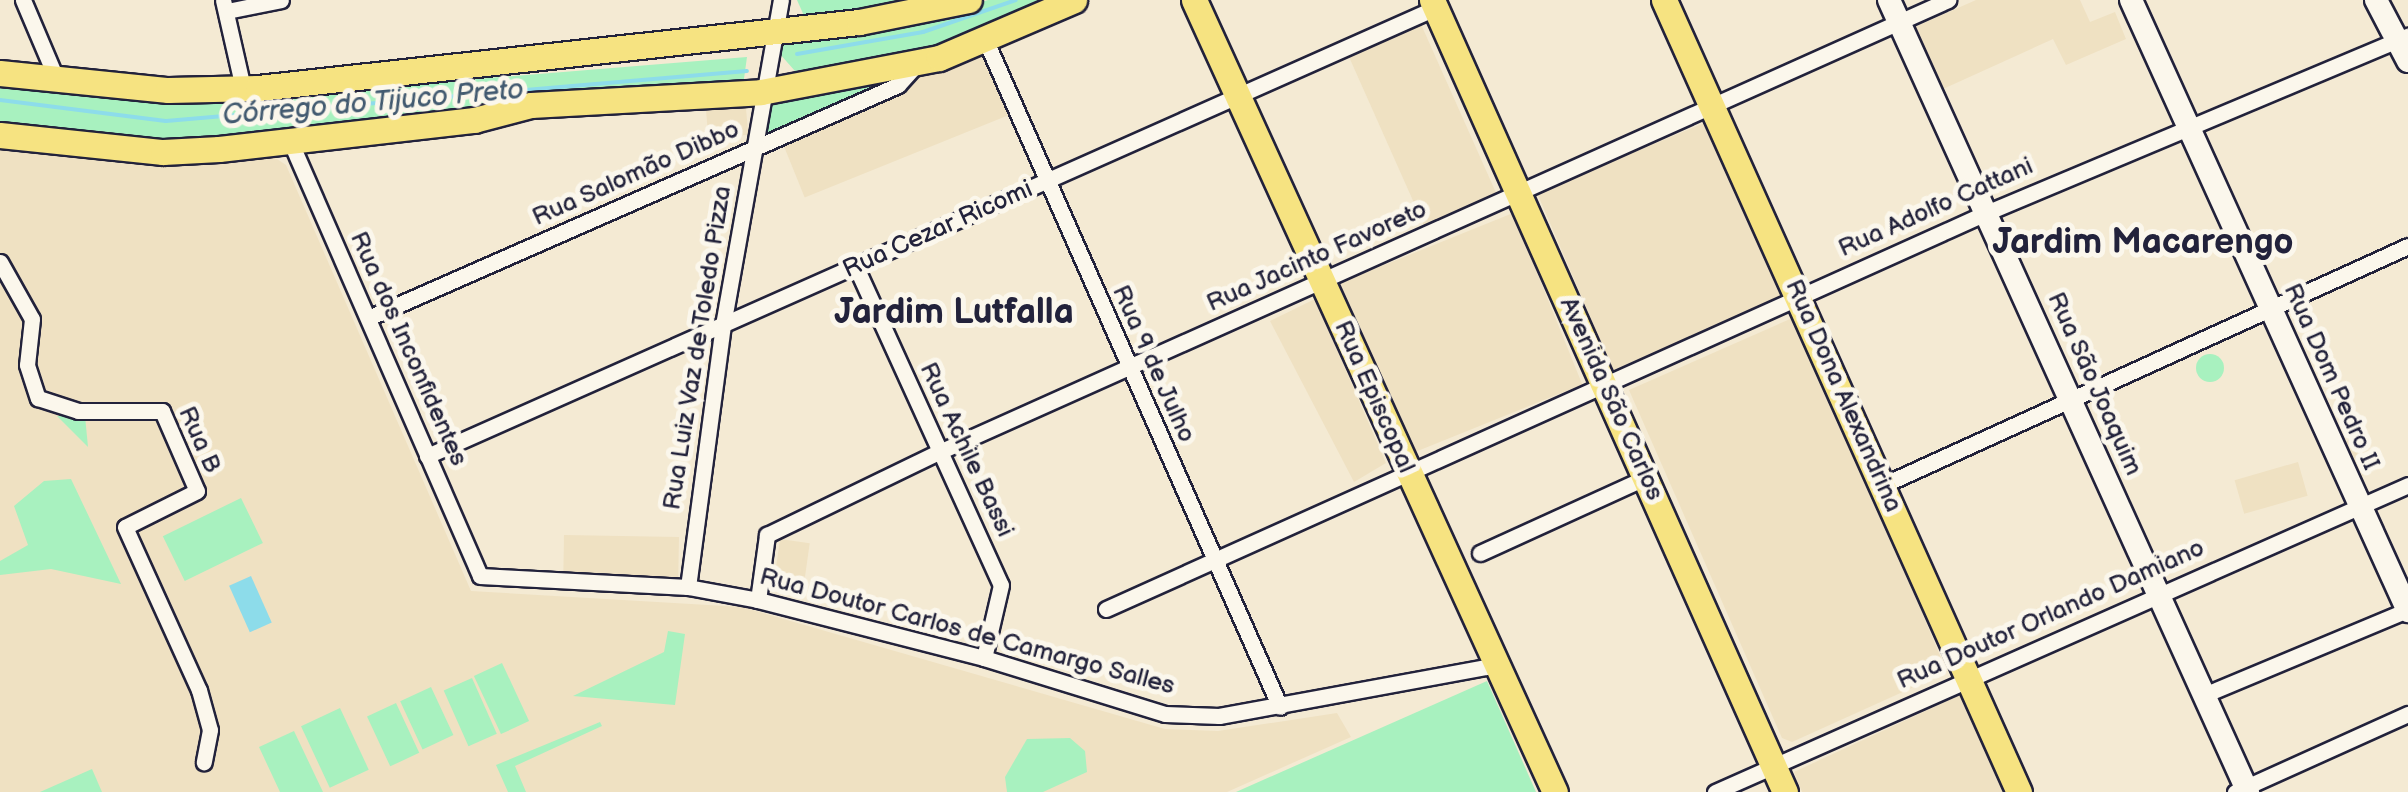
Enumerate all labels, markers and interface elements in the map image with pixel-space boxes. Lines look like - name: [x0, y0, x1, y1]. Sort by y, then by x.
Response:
- water label: Córrego do Tijuco Preto: [221, 73, 525, 133]
- street label: Rua Salomão Dibbo: [528, 115, 744, 233]
- street label: Rua Adolfo Cattani: [1834, 152, 2038, 264]
- street label: Rua Cezar Ricomi: [839, 175, 1037, 285]
- street label: Rua Luiz Vaz de Toledo Pizza: [657, 183, 739, 513]
- street label: Rua Jacinto Favoreto: [1202, 195, 1432, 319]
- district label: Jardim Macarengo: [1992, 222, 2294, 264]
- street label: Rua dos Inconfidentes: [343, 227, 473, 471]
- street label: Rua Dona Alexandrina: [1778, 275, 1908, 517]
- street label: Rua Dom Pedro II: [2276, 279, 2386, 475]
- street label: Rua 9 de Julho: [1105, 280, 1201, 448]
- street label: Rua São Joaquim: [2040, 287, 2148, 481]
- district label: Jardim Lutfalla: [834, 292, 1074, 334]
- street label: Avenida São Carlos: [1553, 293, 1669, 505]
- street label: Rua Episcopal: [1327, 316, 1421, 478]
- street label: Rua Achile Bassi: [912, 358, 1020, 542]
- street label: Rua B: [171, 402, 227, 478]
- street label: Rua Doutor Orlando Damiano: [1893, 534, 2209, 696]
- street label: Rua Doutor Carlos de Camargo Salles: [756, 562, 1178, 702]

